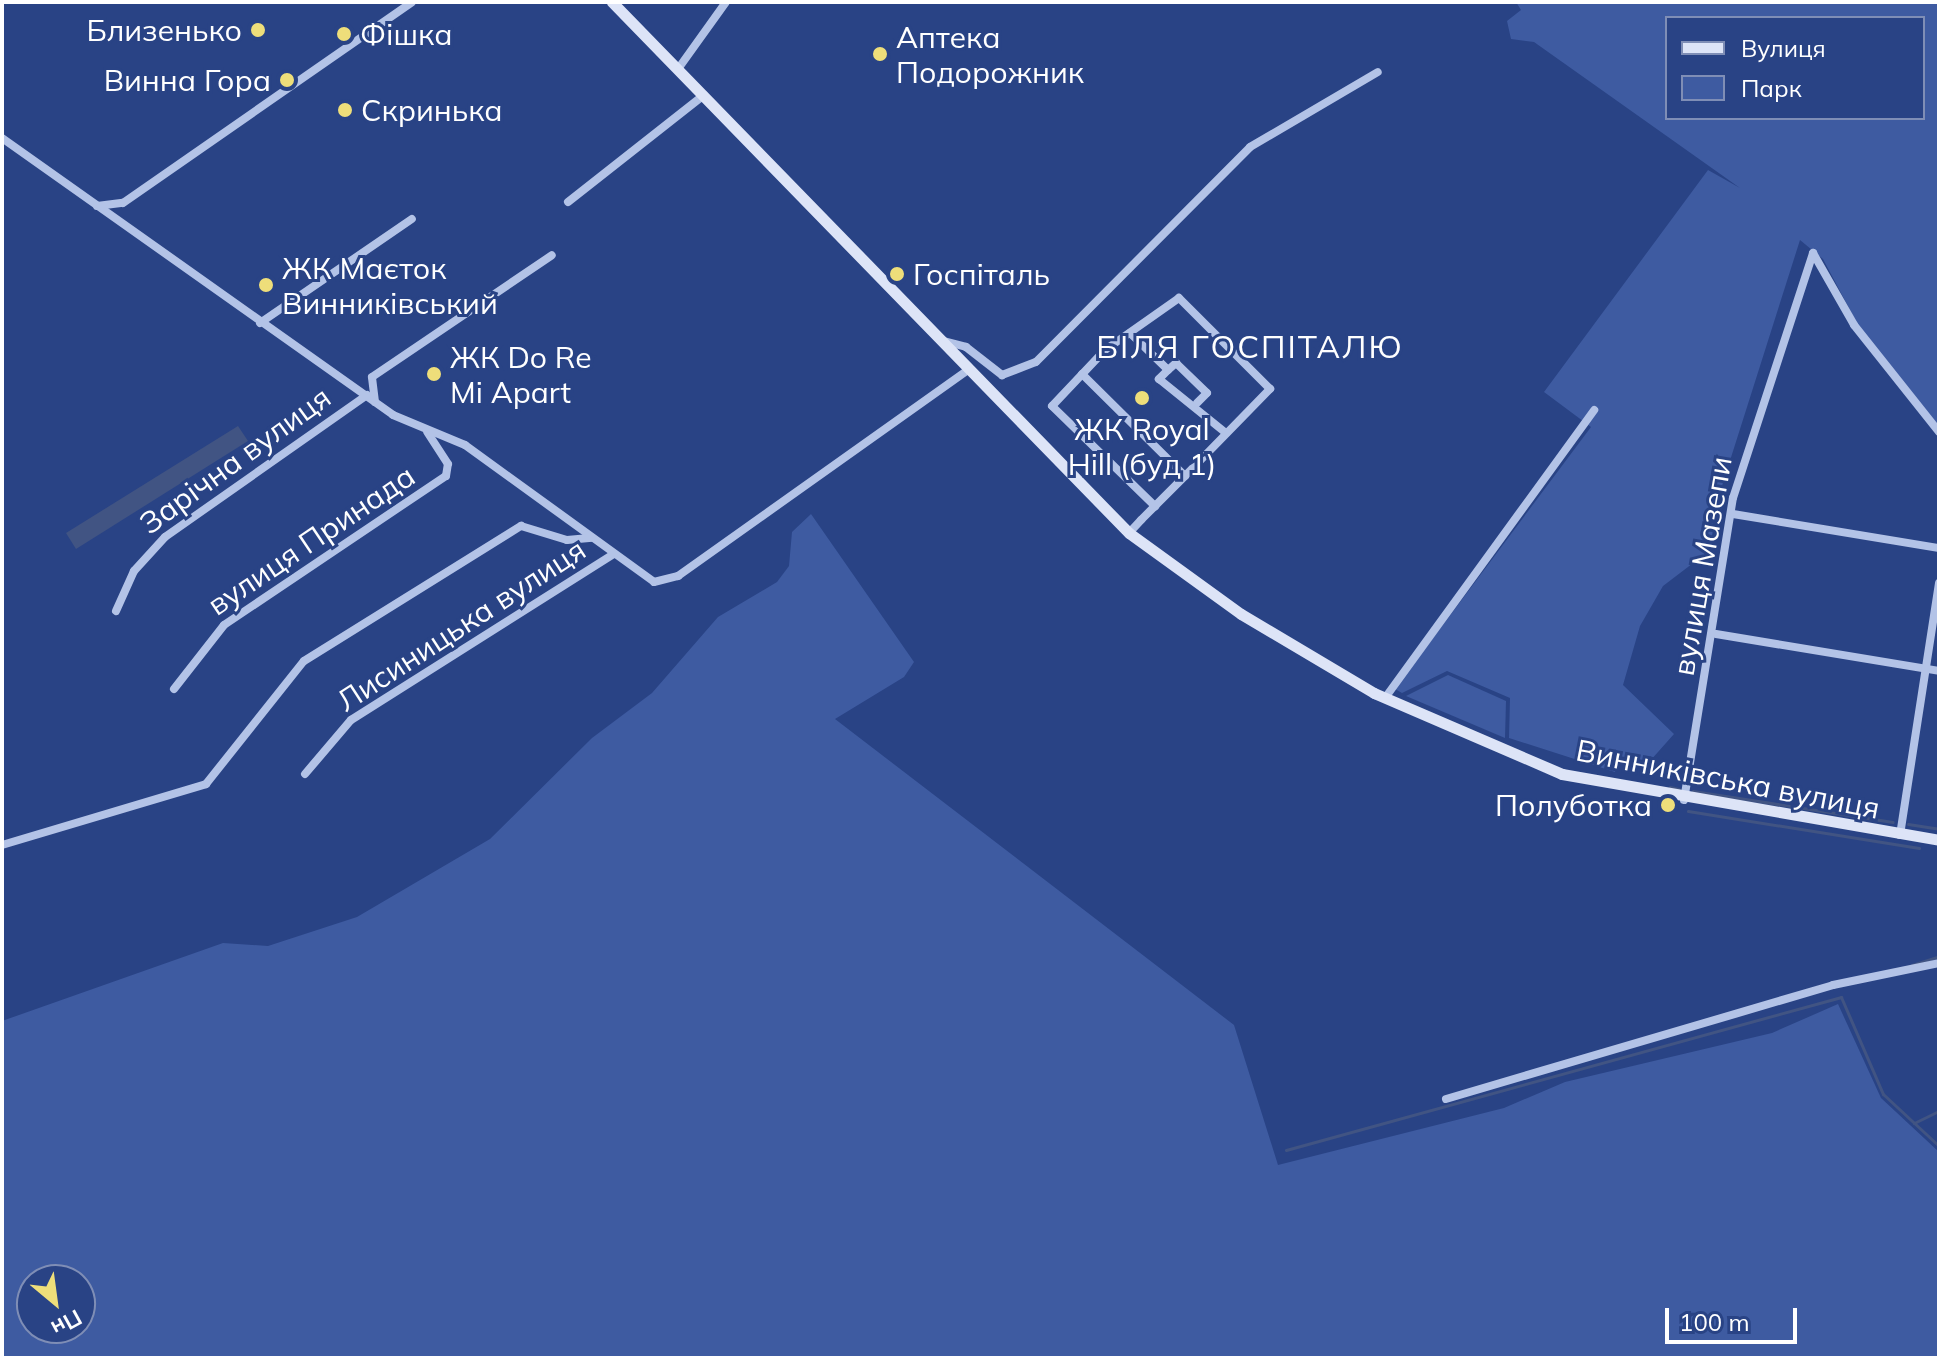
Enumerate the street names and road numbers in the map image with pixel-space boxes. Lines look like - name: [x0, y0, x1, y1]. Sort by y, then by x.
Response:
- street label: Зарічна вулиця: [133, 379, 337, 541]
- street label: вулиця Мазепи: [1665, 454, 1739, 678]
- street label: вулиця Принада: [201, 457, 421, 623]
- street label: Лисиницька вулиця: [330, 531, 592, 719]
- street label: Винниківська вулиця: [1573, 732, 1883, 826]

